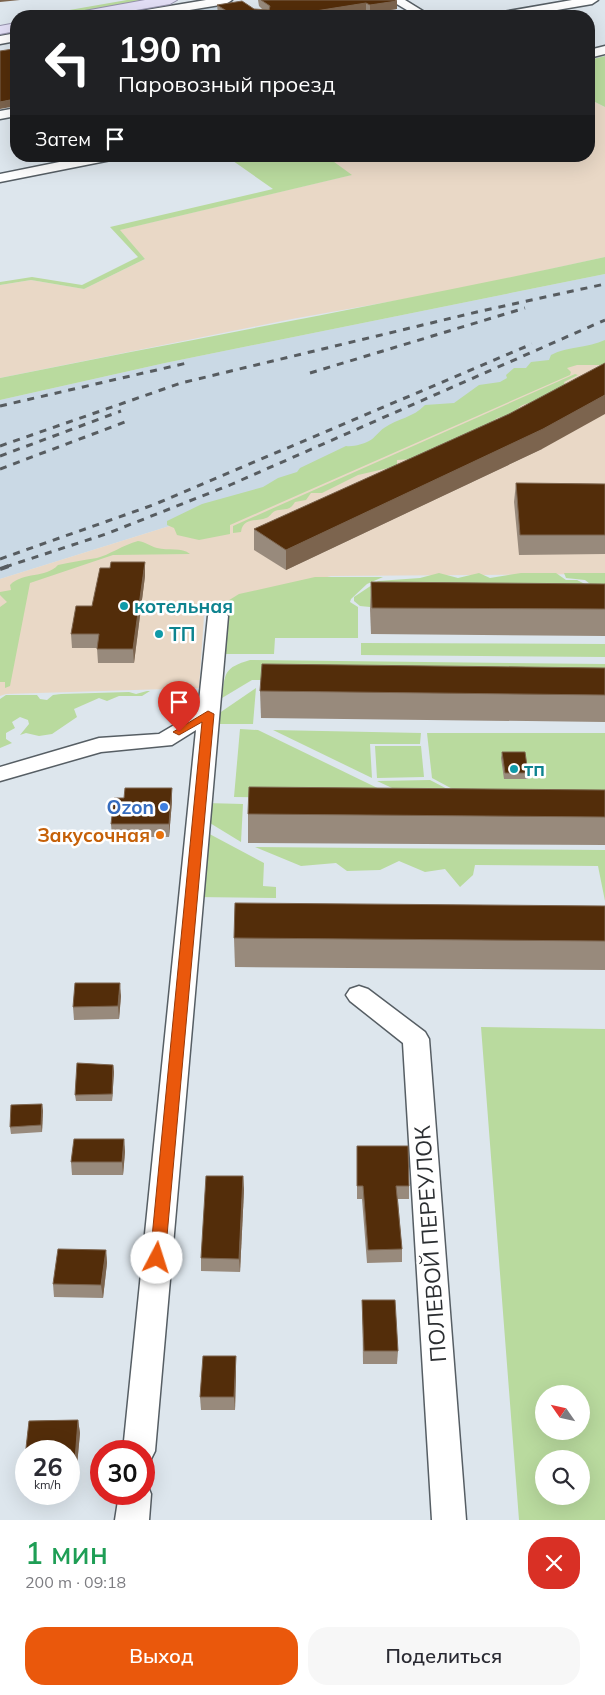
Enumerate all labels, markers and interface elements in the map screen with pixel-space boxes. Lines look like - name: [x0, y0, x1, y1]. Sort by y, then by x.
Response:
- text: 190 m: [118, 27, 222, 71]
- icon: left: [35, 30, 100, 95]
- text: Паровозный проезд: [118, 70, 335, 98]
- icon: arrive: [101, 125, 129, 153]
- text: Затем: [35, 127, 91, 151]
- place label: котельная: [134, 594, 233, 618]
- marker: котельная: [118, 600, 130, 612]
- place label: ТП: [169, 622, 195, 646]
- marker: ТП: [153, 628, 165, 640]
- pin: [158, 681, 200, 732]
- icon: arrive: [165, 688, 193, 716]
- place label: тп: [524, 757, 545, 781]
- marker: тп: [508, 763, 520, 775]
- place label: Ozon: [107, 795, 154, 819]
- marker: Ozon: [158, 801, 170, 813]
- place label: Закусочная: [37, 823, 150, 847]
- marker: Закусочная: [154, 829, 166, 841]
- street label: ПОЛЕВОЙ ПЕРЕУЛОК: [408, 1124, 452, 1363]
- position arrow: [130, 1231, 182, 1283]
- north arrow: [535, 1385, 590, 1440]
- map controls: [535, 1385, 590, 1505]
- speed limit sign: 30: [90, 1440, 155, 1505]
- button: search: [535, 1450, 590, 1505]
- text: 26: [32, 1451, 63, 1482]
- text: km/h: [34, 1477, 61, 1492]
- text: 1 мин: [25, 1534, 108, 1572]
- button: close: [528, 1537, 580, 1589]
- text: 200 m · 09:18: [25, 1572, 126, 1592]
- button: Выход: [25, 1627, 298, 1685]
- button: Поделиться: [308, 1627, 580, 1685]

